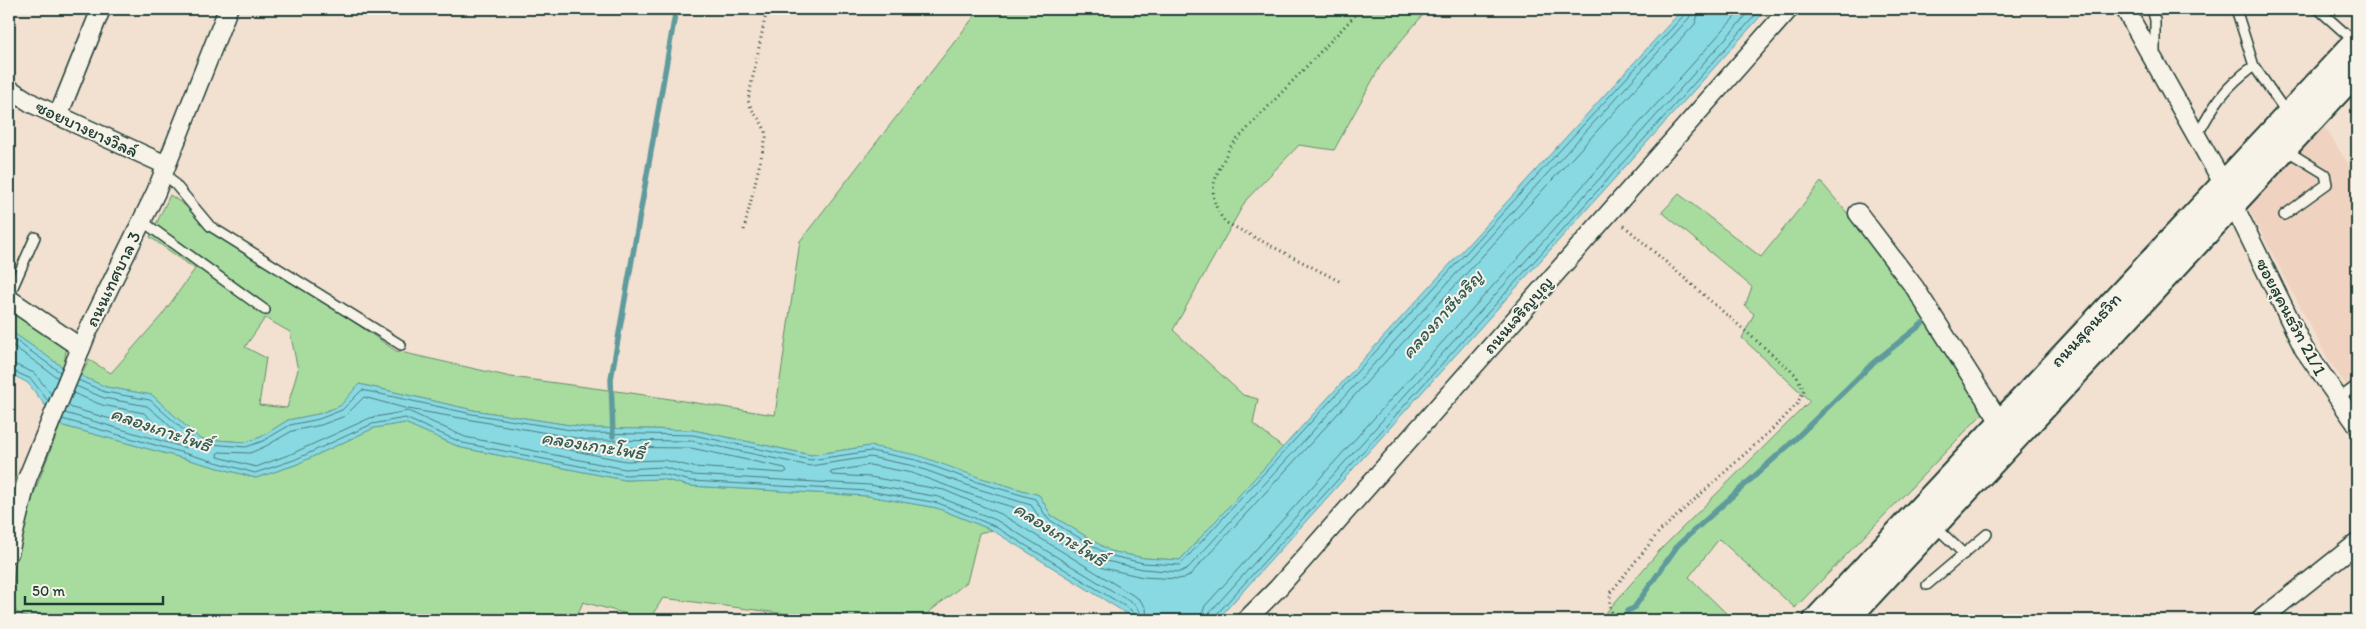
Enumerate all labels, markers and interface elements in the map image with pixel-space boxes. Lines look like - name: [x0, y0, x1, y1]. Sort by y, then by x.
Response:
- street label: ซอยบางยางวิลล์: [32, 96, 142, 162]
- street label: ถนนเทศบาล 3: [80, 227, 146, 330]
- street label: ซอยสุคนธวิท 21/1: [2251, 255, 2331, 379]
- water label: คลองภาษีเจริญ: [1396, 263, 1489, 363]
- street label: ถนนเจริญบุญ: [1478, 272, 1558, 358]
- street label: ถนนสุคนธวิท: [2046, 288, 2126, 372]
- water label: คลองเกาะโพธิ์: [108, 400, 218, 458]
- water label: คลองเกาะโพธิ์: [540, 425, 650, 465]
- water label: คลองเกาะโพธิ์: [1010, 496, 1114, 573]
- scale bar: [25, 574, 162, 606]
- text: 50 m: [32, 582, 65, 600]

